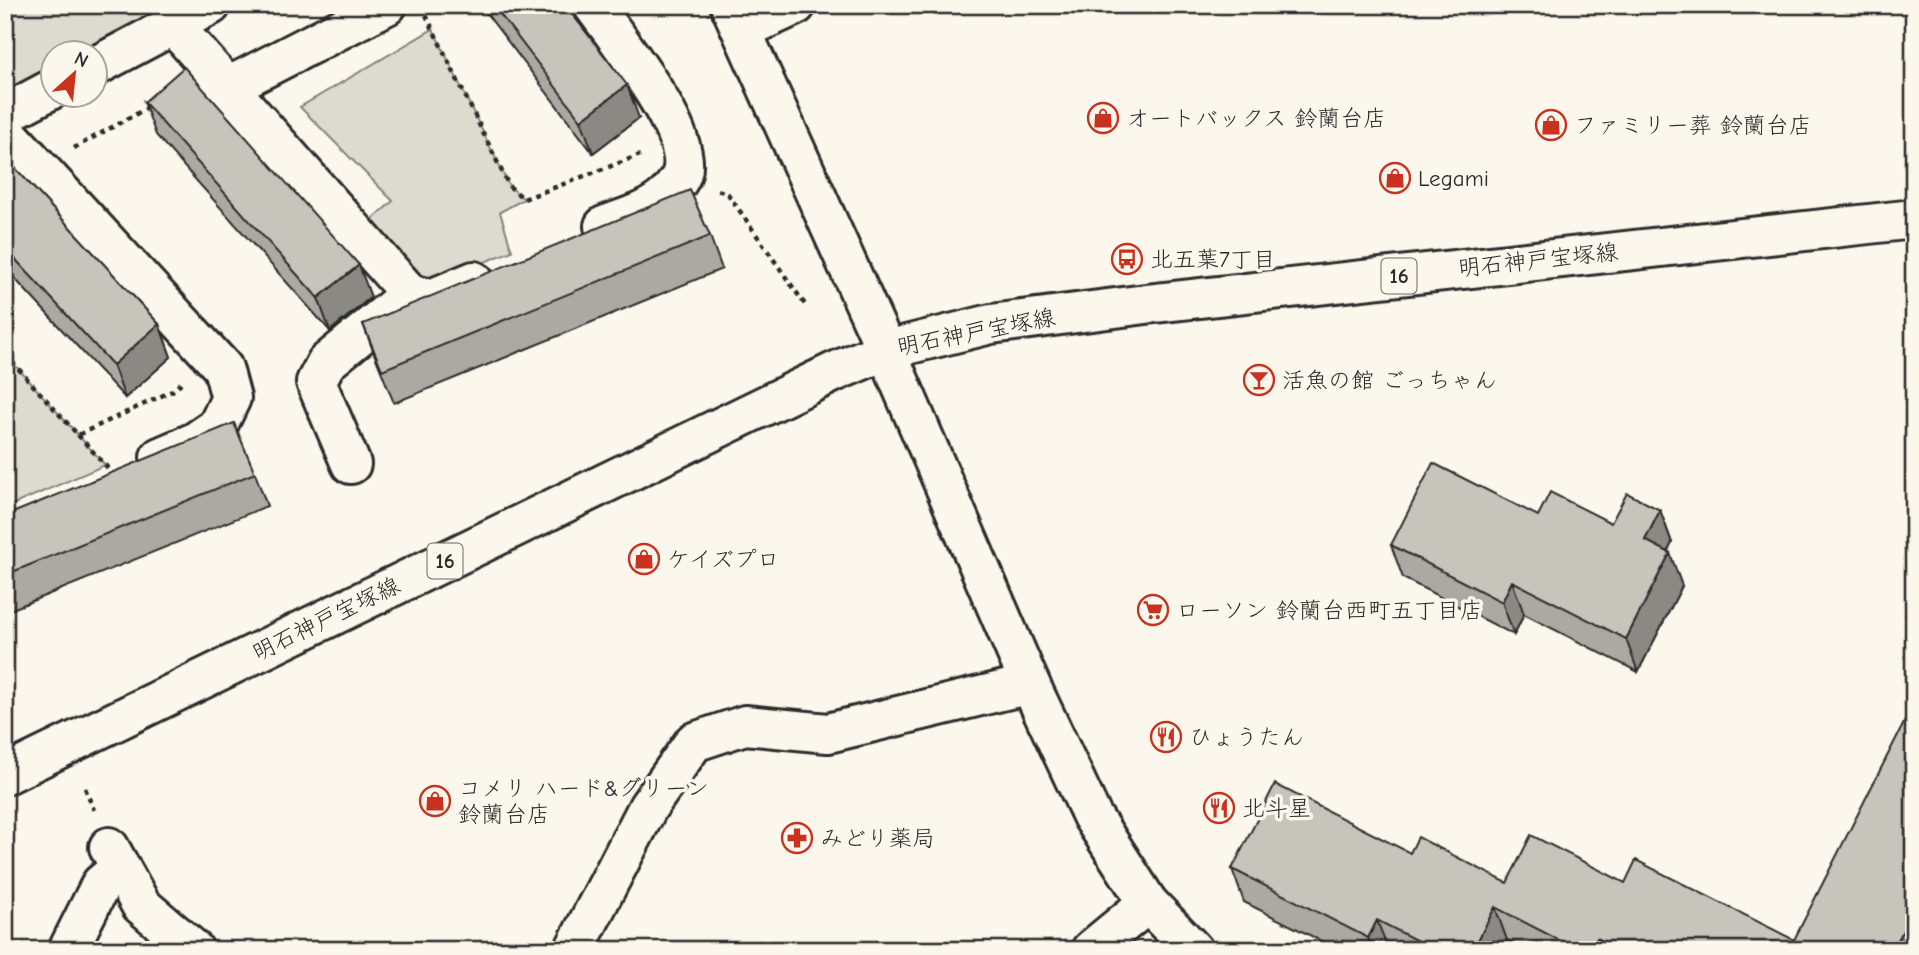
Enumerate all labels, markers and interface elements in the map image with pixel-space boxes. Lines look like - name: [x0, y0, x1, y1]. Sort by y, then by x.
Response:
- north arrow: [38, 38, 108, 108]
- text: N: [71, 47, 92, 72]
- shop icon: オートバックス 鈴蘭台店: [1086, 101, 1120, 135]
- place label: オートバックス 鈴蘭台店: [1126, 105, 1386, 132]
- shop icon: ファミリー葬 鈴蘭台店: [1534, 108, 1568, 142]
- place label: ファミリー葬 鈴蘭台店: [1574, 112, 1812, 139]
- shop icon: Legami: [1378, 161, 1412, 195]
- place label: Legami: [1418, 165, 1489, 192]
- street label: 明石神戸宝塚線: [1457, 238, 1619, 282]
- bus stop icon: 北五葉7丁目: [1110, 242, 1144, 276]
- place label: 北五葉7丁目: [1150, 246, 1276, 273]
- road number: 16: [1382, 258, 1416, 294]
- street label: 明石神戸宝塚線: [894, 303, 1058, 361]
- bar icon: 活魚の館 ごっちゃん: [1242, 363, 1276, 397]
- place label: 活魚の館 ごっちゃん: [1282, 367, 1497, 394]
- shop icon: ケイズプロ: [627, 542, 661, 576]
- road number: 16: [428, 544, 462, 578]
- place label: ケイズプロ: [667, 546, 780, 573]
- street label: 明石神戸宝塚線: [248, 572, 404, 666]
- supermarket icon: ローソン 鈴蘭台西町五丁目店: [1136, 593, 1170, 627]
- place label: ローソン 鈴蘭台西町五丁目店: [1176, 597, 1483, 624]
- restaurant icon: ひょうたん: [1149, 720, 1183, 754]
- place label: ひょうたん: [1189, 724, 1304, 751]
- place label: コメリ ハード&グリーン 鈴蘭台店: [458, 775, 709, 828]
- shop icon: コメリ ハード&グリーン 鈴蘭台店: [418, 784, 452, 818]
- restaurant icon: 北斗星: [1202, 791, 1236, 825]
- place label: 北斗星: [1242, 795, 1311, 822]
- pharmacy icon: みどり薬局: [780, 821, 814, 855]
- place label: みどり薬局: [820, 825, 935, 852]

